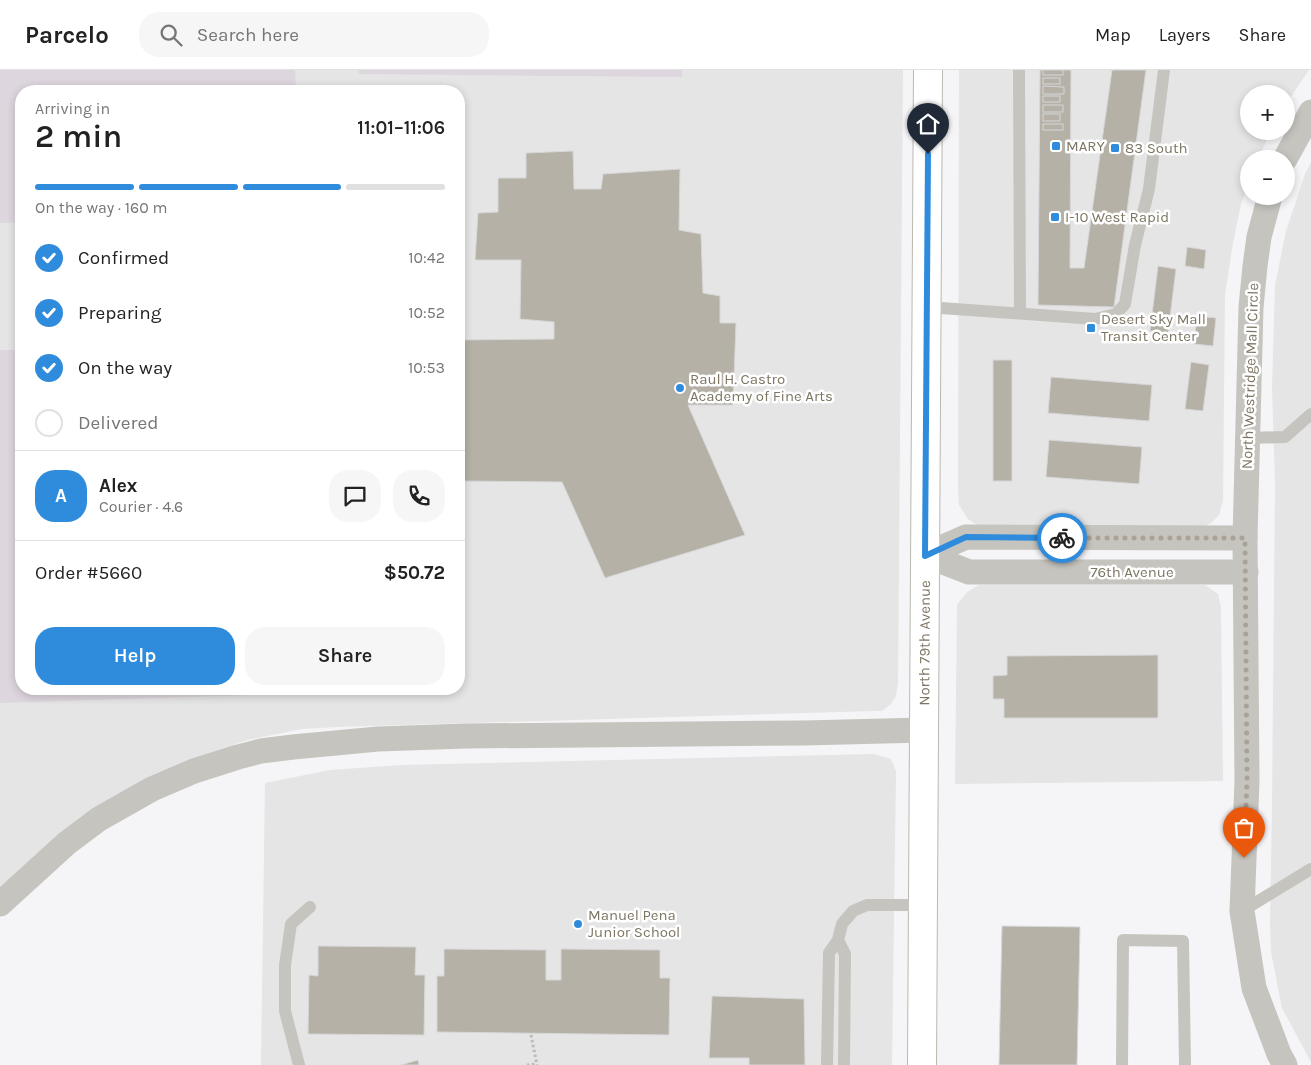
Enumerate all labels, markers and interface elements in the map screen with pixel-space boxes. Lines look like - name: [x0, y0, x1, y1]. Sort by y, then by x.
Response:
- search box: [139, 12, 489, 57]
- text: Parcelo: [25, 21, 109, 49]
- icon: search: [157, 21, 185, 49]
- text: Search here: [197, 24, 299, 46]
- text: Map: [1095, 24, 1131, 46]
- text: Layers: [1159, 24, 1211, 46]
- text: Share: [1239, 24, 1286, 46]
- map controls: [1240, 85, 1295, 205]
- button: +: [1240, 85, 1295, 140]
- text: Arriving in: [35, 99, 110, 118]
- pin: [907, 103, 949, 154]
- icon: home: [914, 110, 942, 138]
- text: 11:01–11:06: [357, 117, 445, 139]
- text: 2 min: [35, 118, 122, 155]
- place label: MARY: [1066, 137, 1106, 155]
- place label: 83 South: [1125, 139, 1188, 157]
- marker: MARY: [1050, 140, 1062, 152]
- marker: 83 South: [1109, 142, 1121, 154]
- button: −: [1240, 150, 1295, 205]
- text: On the way · 160 m: [35, 198, 168, 217]
- place label: I-10 West Rapid: [1065, 208, 1169, 226]
- marker: I-10 West Rapid: [1049, 211, 1061, 223]
- icon: check: [35, 244, 63, 272]
- text: Confirmed: [78, 247, 169, 269]
- text: 10:42: [408, 248, 445, 267]
- street label: North Westridge Mall Circle: [1238, 283, 1262, 469]
- icon: check: [35, 299, 63, 327]
- text: Preparing: [78, 302, 161, 324]
- text: 10:52: [408, 303, 445, 322]
- place label: Desert Sky Mall Transit Center: [1101, 310, 1206, 345]
- marker: Desert Sky Mall Transit Center: [1085, 322, 1097, 334]
- icon: check: [35, 354, 63, 382]
- text: On the way: [78, 357, 172, 379]
- text: 10:53: [408, 358, 445, 377]
- place label: Raul H. Castro Academy of Fine Arts: [690, 370, 833, 405]
- marker: Raul H. Castro Academy of Fine Arts: [674, 382, 686, 394]
- text: Delivered: [78, 412, 158, 434]
- button: chat: [329, 470, 381, 522]
- button: phone: [393, 470, 445, 522]
- text: Alex: [99, 475, 137, 497]
- text: A: [55, 485, 67, 507]
- text: Courier · 4.6: [99, 497, 183, 516]
- courier: [1037, 513, 1087, 563]
- icon: bike: [1048, 524, 1076, 552]
- text: Order #5660: [35, 562, 142, 584]
- text: $50.72: [384, 562, 445, 584]
- street label: 76th Avenue: [1090, 563, 1174, 581]
- street label: North 79th Avenue: [915, 580, 934, 706]
- button: Help: [35, 627, 235, 685]
- button: Share: [245, 627, 445, 685]
- pin: [1223, 807, 1265, 858]
- icon: bag: [1230, 814, 1258, 842]
- place label: Manuel Pena Junior School: [588, 906, 680, 941]
- marker: Manuel Pena Junior School: [572, 918, 584, 930]

